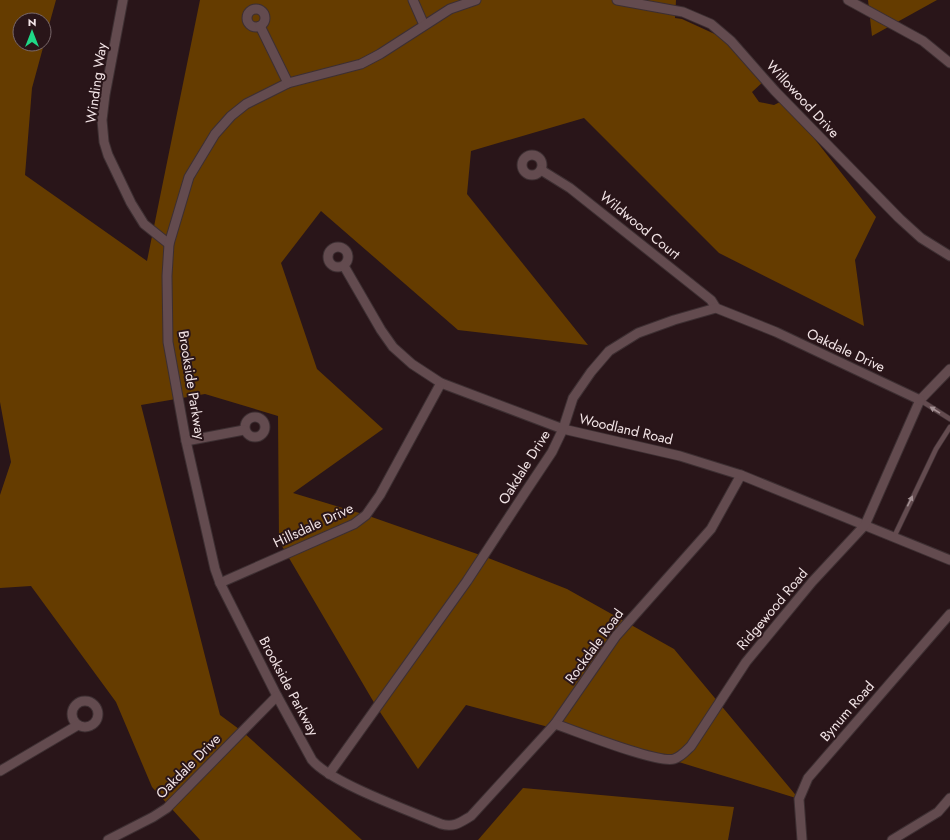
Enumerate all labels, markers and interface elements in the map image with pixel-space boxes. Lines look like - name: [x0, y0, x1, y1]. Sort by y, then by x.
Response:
- north arrow: [12, 12, 52, 52]
- text: N: [28, 14, 36, 30]
- street label: Winding Way: [80, 41, 112, 125]
- street label: Willowood Drive: [762, 56, 844, 142]
- street label: Wildwood Court: [596, 186, 685, 264]
- street label: Oakdale Drive: [804, 323, 888, 377]
- street label: Brookside Parkway: [174, 329, 211, 442]
- one-way arrow: [929, 406, 941, 413]
- street label: Woodland Road: [577, 408, 675, 450]
- street label: Oakdale Drive: [493, 426, 555, 508]
- one-way arrow: [907, 496, 914, 507]
- street label: Hillsdale Drive: [270, 498, 356, 552]
- street label: Ridgewood Road: [732, 564, 812, 654]
- street label: Rockdale Road: [560, 605, 628, 687]
- street label: Brookside Parkway: [254, 633, 324, 740]
- street label: Bynum Road: [815, 677, 879, 745]
- street label: Oakdale Drive: [151, 729, 225, 803]

